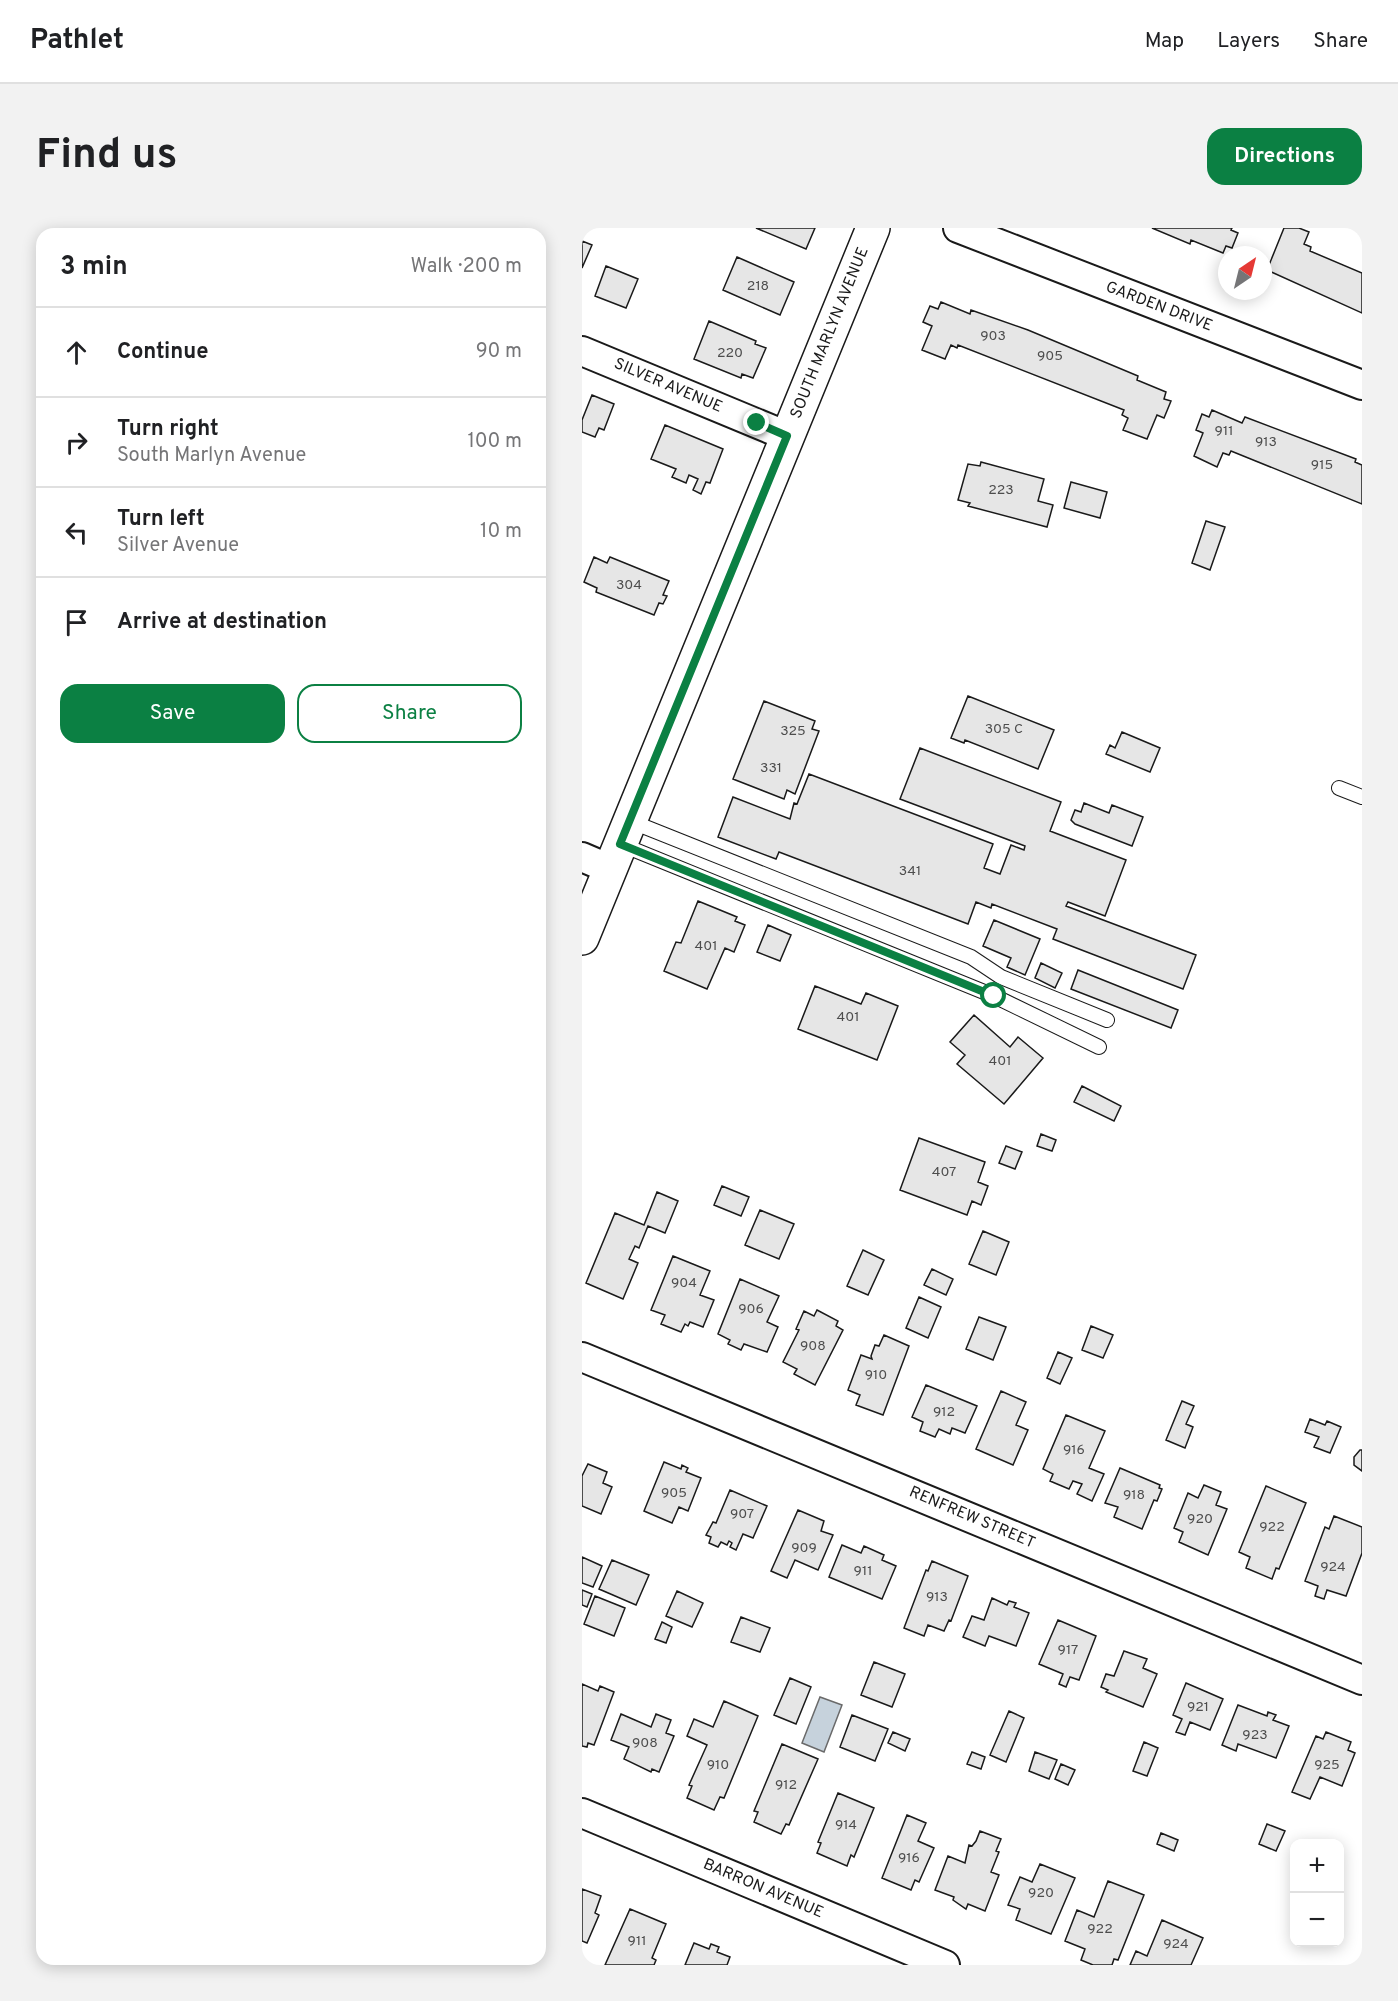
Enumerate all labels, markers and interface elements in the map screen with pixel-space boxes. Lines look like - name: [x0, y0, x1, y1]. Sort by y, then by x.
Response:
- text: Pathlet: [30, 23, 124, 59]
- text: Map: [1145, 28, 1184, 55]
- text: Layers: [1217, 28, 1280, 55]
- text: Share: [1313, 28, 1368, 55]
- button: Directions: [1207, 128, 1362, 185]
- text: Find us: [36, 130, 177, 183]
- street label: SOUTH MARLYN AVENUE: [786, 244, 874, 422]
- north arrow: [1218, 246, 1272, 300]
- text: 3 min: [60, 251, 128, 284]
- text: Walk · 200 m: [411, 254, 522, 280]
- street label: GARDEN DRIVE: [1103, 277, 1215, 337]
- house number: 218: [747, 278, 769, 295]
- house number: 903: [980, 328, 1006, 345]
- icon: ahead: [60, 336, 93, 369]
- text: Continue: [117, 339, 208, 366]
- text: 90 m: [476, 339, 522, 365]
- house number: 220: [717, 345, 743, 362]
- house number: 905: [1037, 348, 1063, 365]
- street label: SILVER AVENUE: [611, 354, 725, 418]
- route end: [743, 409, 769, 435]
- text: Turn right: [117, 416, 219, 443]
- house number: 911: [1215, 423, 1233, 440]
- icon: right: [60, 426, 93, 459]
- text: 100 m: [467, 429, 522, 455]
- house number: 913: [1255, 434, 1277, 451]
- text: South Marlyn Avenue: [117, 443, 306, 469]
- house number: 915: [1311, 457, 1333, 474]
- house number: 223: [988, 482, 1014, 499]
- text: Turn left: [117, 506, 205, 533]
- icon: left: [60, 516, 93, 549]
- text: 10 m: [480, 519, 522, 545]
- text: Silver Avenue: [117, 533, 239, 559]
- house number: 304: [616, 577, 642, 594]
- icon: arrive: [60, 606, 93, 639]
- text: Arrive at destination: [117, 609, 327, 636]
- button: Save: [60, 684, 285, 743]
- button: Share: [297, 684, 522, 743]
- house number: 305 C: [985, 721, 1023, 738]
- house number: 325: [780, 723, 806, 740]
- house number: 331: [760, 760, 782, 777]
- house number: 341: [899, 863, 921, 880]
- house number: 401: [695, 938, 717, 955]
- route start: [980, 982, 1006, 1008]
- house number: 401: [837, 1009, 859, 1026]
- house number: 401: [989, 1053, 1011, 1070]
- house number: 407: [932, 1164, 956, 1181]
- house number: 904: [671, 1275, 697, 1292]
- house number: 906: [738, 1301, 764, 1318]
- house number: 908: [800, 1338, 826, 1355]
- house number: 910: [865, 1367, 887, 1384]
- house number: 912: [933, 1404, 955, 1421]
- house number: 916: [1063, 1442, 1085, 1459]
- street label: RENFREW STREET: [906, 1482, 1038, 1554]
- house number: 905: [661, 1485, 687, 1502]
- house number: 918: [1123, 1487, 1145, 1504]
- house number: 907: [730, 1506, 754, 1523]
- house number: 920: [1187, 1511, 1213, 1528]
- house number: 922: [1259, 1519, 1285, 1536]
- house number: 909: [791, 1540, 817, 1557]
- house number: 924: [1320, 1559, 1346, 1576]
- house number: 911: [854, 1563, 872, 1580]
- house number: 913: [926, 1589, 948, 1606]
- house number: 917: [1058, 1642, 1078, 1659]
- house number: 921: [1187, 1699, 1209, 1716]
- house number: 923: [1242, 1727, 1268, 1744]
- house number: 908: [632, 1735, 658, 1752]
- house number: 910: [707, 1757, 729, 1774]
- house number: 925: [1314, 1757, 1340, 1774]
- house number: 912: [775, 1777, 797, 1794]
- house number: 914: [835, 1817, 857, 1834]
- map controls: [1290, 1839, 1344, 1947]
- button: +: [1290, 1839, 1344, 1893]
- house number: 916: [898, 1850, 920, 1867]
- street label: BARRON AVENUE: [700, 1855, 826, 1923]
- house number: 920: [1028, 1885, 1054, 1902]
- button: −: [1290, 1893, 1344, 1947]
- house number: 922: [1087, 1921, 1113, 1938]
- house number: 911: [628, 1933, 646, 1950]
- house number: 924: [1163, 1936, 1189, 1953]

